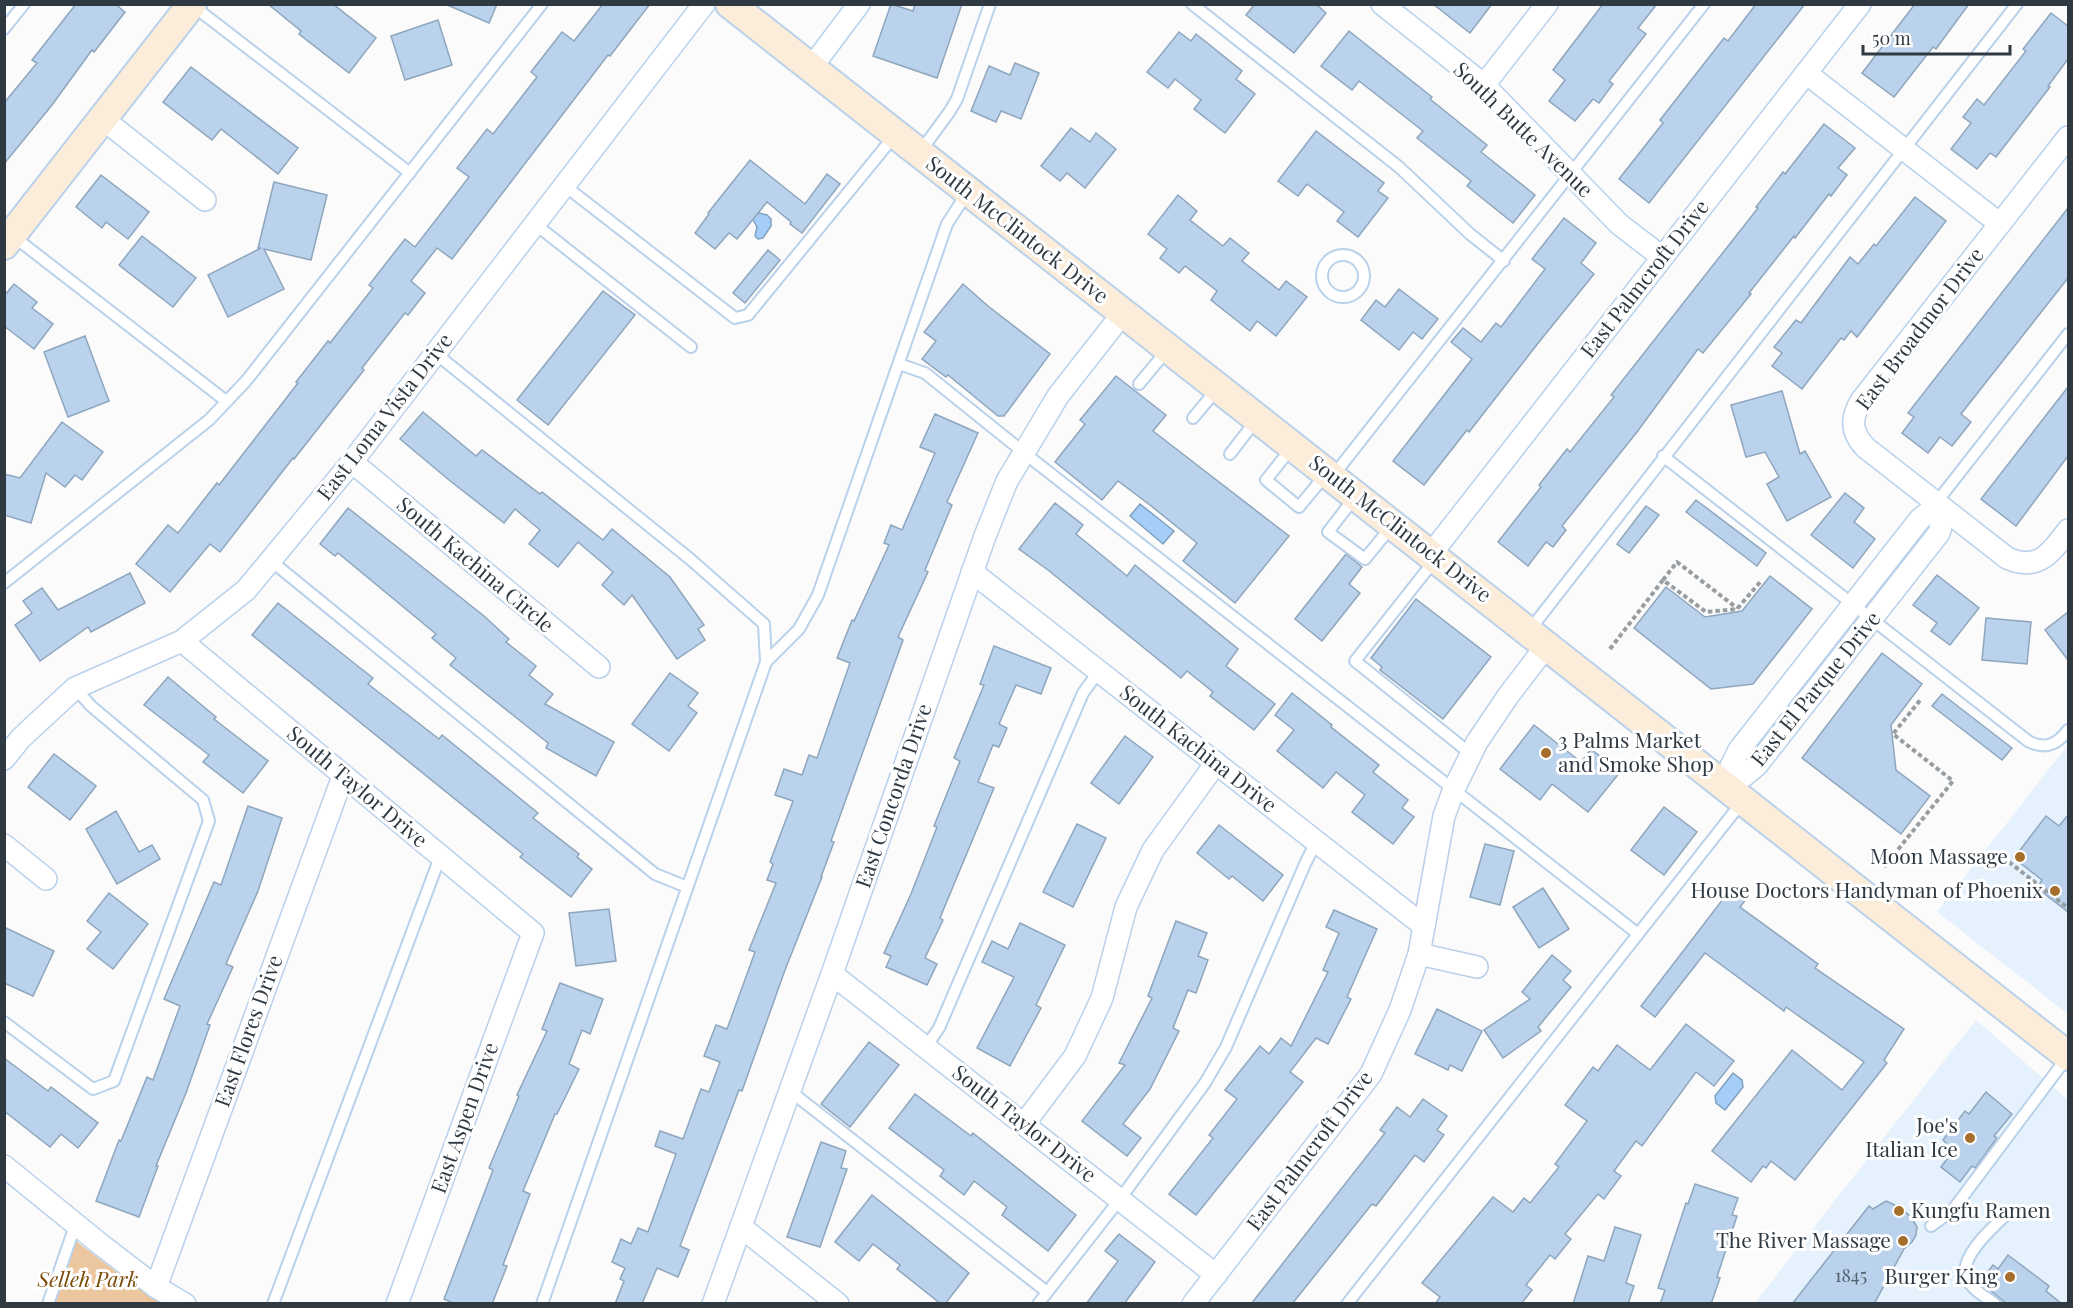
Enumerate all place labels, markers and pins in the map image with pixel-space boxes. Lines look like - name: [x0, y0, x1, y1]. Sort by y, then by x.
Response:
- place label: 3 Palms Market and Smoke Shop: [1558, 725, 1714, 777]
- marker: 3 Palms Market and Smoke Shop: [1539, 746, 1553, 760]
- place label: Moon Massage: [1870, 841, 2008, 869]
- marker: Moon Massage: [2013, 850, 2027, 864]
- place label: House Doctors Handyman of Phoenix: [1690, 875, 2043, 903]
- marker: House Doctors Handyman of Phoenix: [2048, 884, 2062, 898]
- place label: Joe's Italian Ice: [1865, 1110, 1958, 1162]
- marker: Joe's Italian Ice: [1963, 1131, 1977, 1145]
- place label: Kungfu Ramen: [1911, 1195, 2051, 1223]
- marker: Kungfu Ramen: [1892, 1204, 1906, 1218]
- place label: The River Massage: [1716, 1225, 1891, 1253]
- marker: The River Massage: [1896, 1234, 1910, 1248]
- place label: Burger King: [1884, 1261, 1998, 1289]
- marker: Burger King: [2003, 1270, 2017, 1284]

